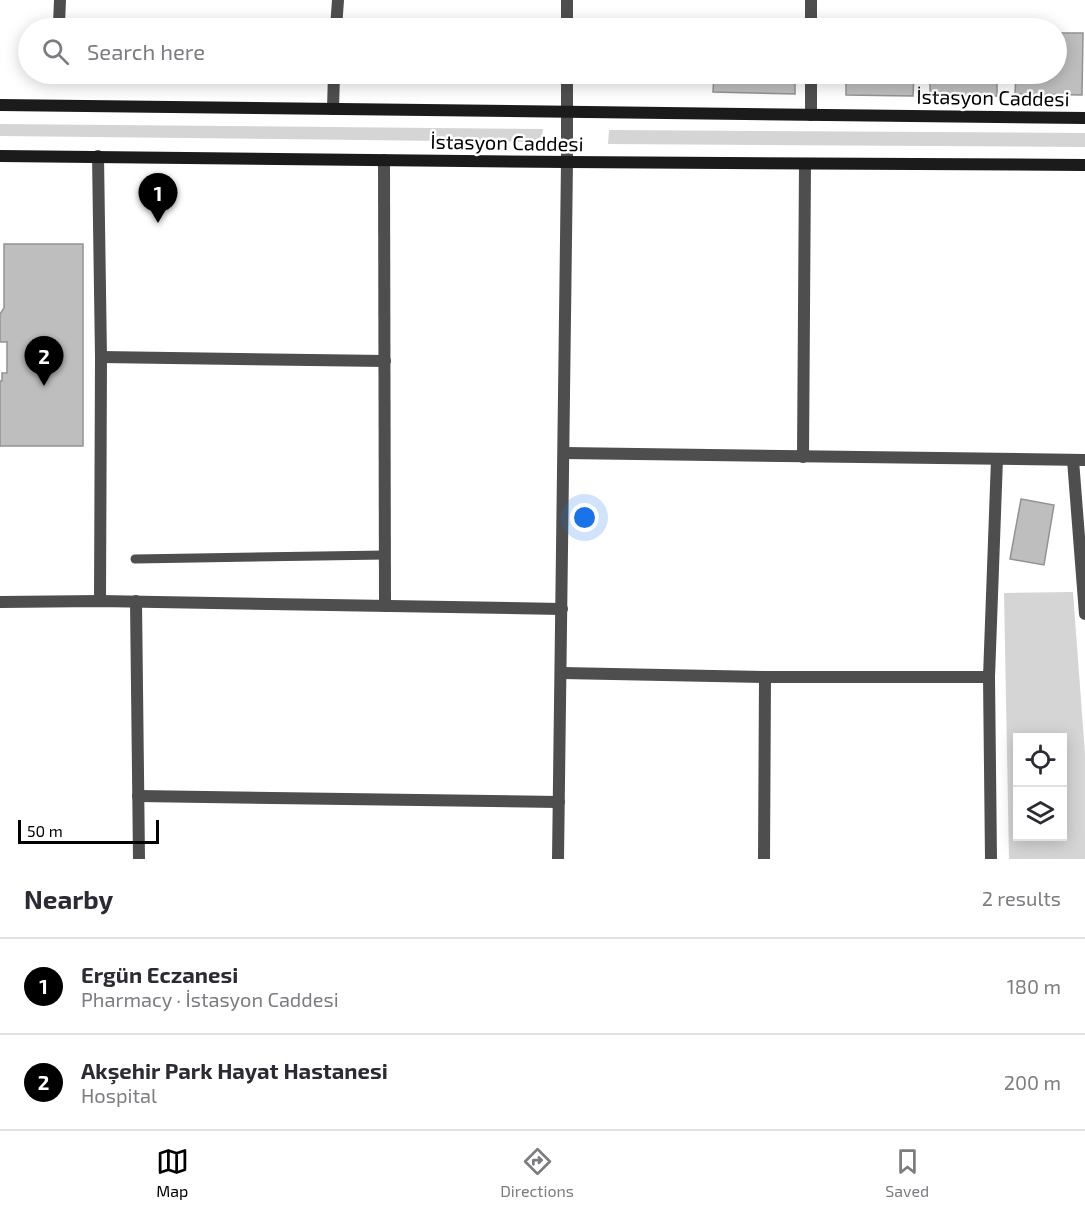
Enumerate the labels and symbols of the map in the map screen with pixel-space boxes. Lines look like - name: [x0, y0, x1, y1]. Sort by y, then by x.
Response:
- street label: İstasyon Caddesi: [916, 84, 1070, 110]
- street label: İstasyon Caddesi: [430, 129, 584, 155]
- pin: 1: [138, 174, 178, 223]
- pin: 2: [24, 336, 63, 386]
- your location: [570, 503, 599, 532]
- scale bar: [18, 817, 159, 844]

